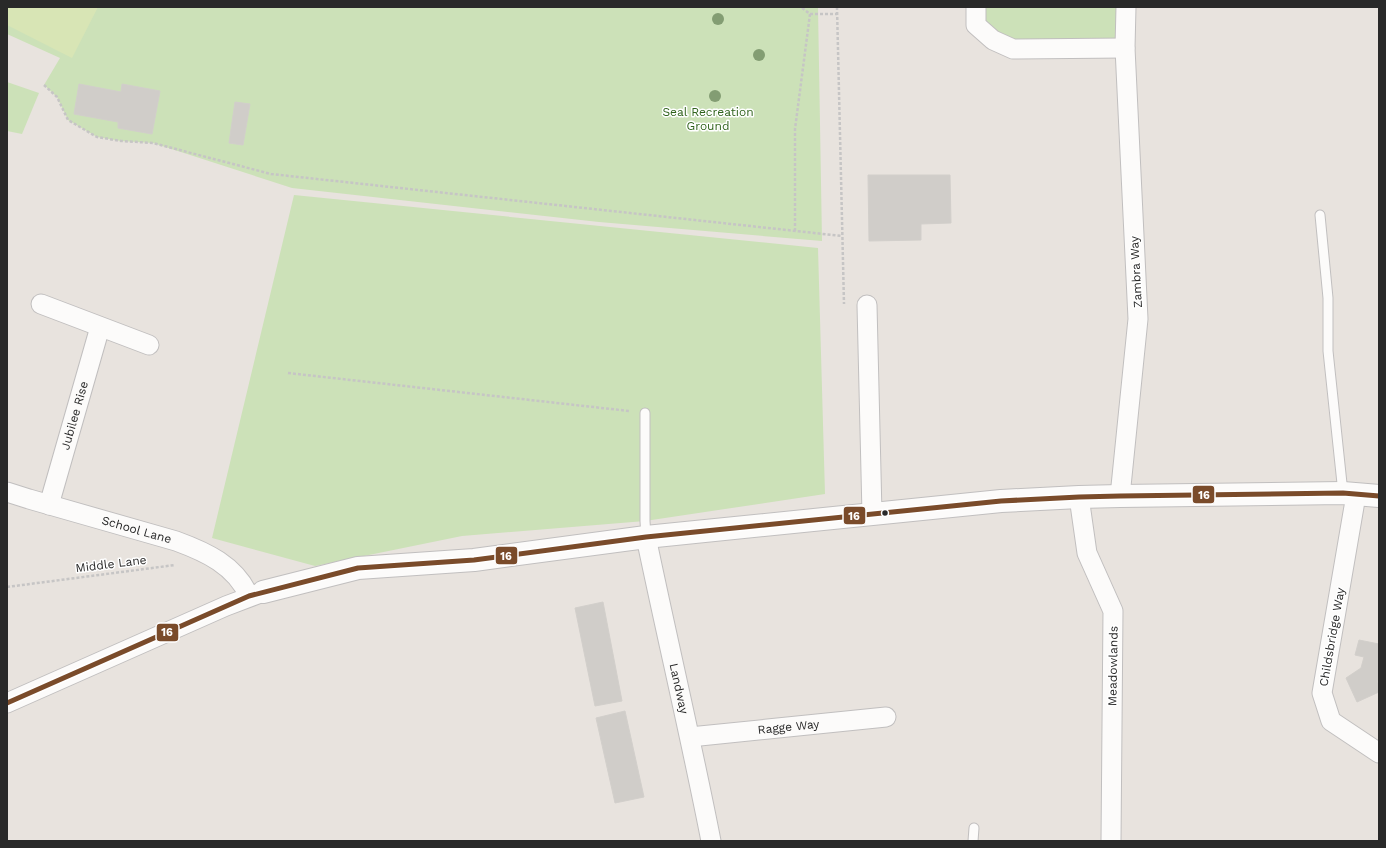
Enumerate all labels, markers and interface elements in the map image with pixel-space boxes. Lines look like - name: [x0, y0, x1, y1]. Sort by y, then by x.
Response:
- park label: Seal Recreation Ground: [662, 105, 754, 133]
- street label: Zambra Way: [1127, 235, 1145, 308]
- street label: Jubilee Rise: [58, 380, 91, 452]
- line badge: 16: [1192, 485, 1215, 504]
- text: 16: [1198, 489, 1210, 502]
- line badge: 16: [843, 506, 866, 525]
- unlabelled marker: [880, 508, 890, 518]
- text: 16: [848, 510, 860, 523]
- street label: School Lane: [100, 513, 173, 546]
- line badge: 16: [495, 546, 518, 565]
- text: 16: [500, 550, 512, 563]
- street label: Middle Lane: [75, 553, 147, 575]
- street label: Childsbridge Way: [1316, 586, 1348, 688]
- line badge: 16: [156, 623, 179, 642]
- text: 16: [161, 626, 173, 639]
- street label: Meadowlands: [1105, 626, 1121, 706]
- street label: Landway: [666, 662, 691, 716]
- street label: Ragge Way: [757, 717, 821, 737]

